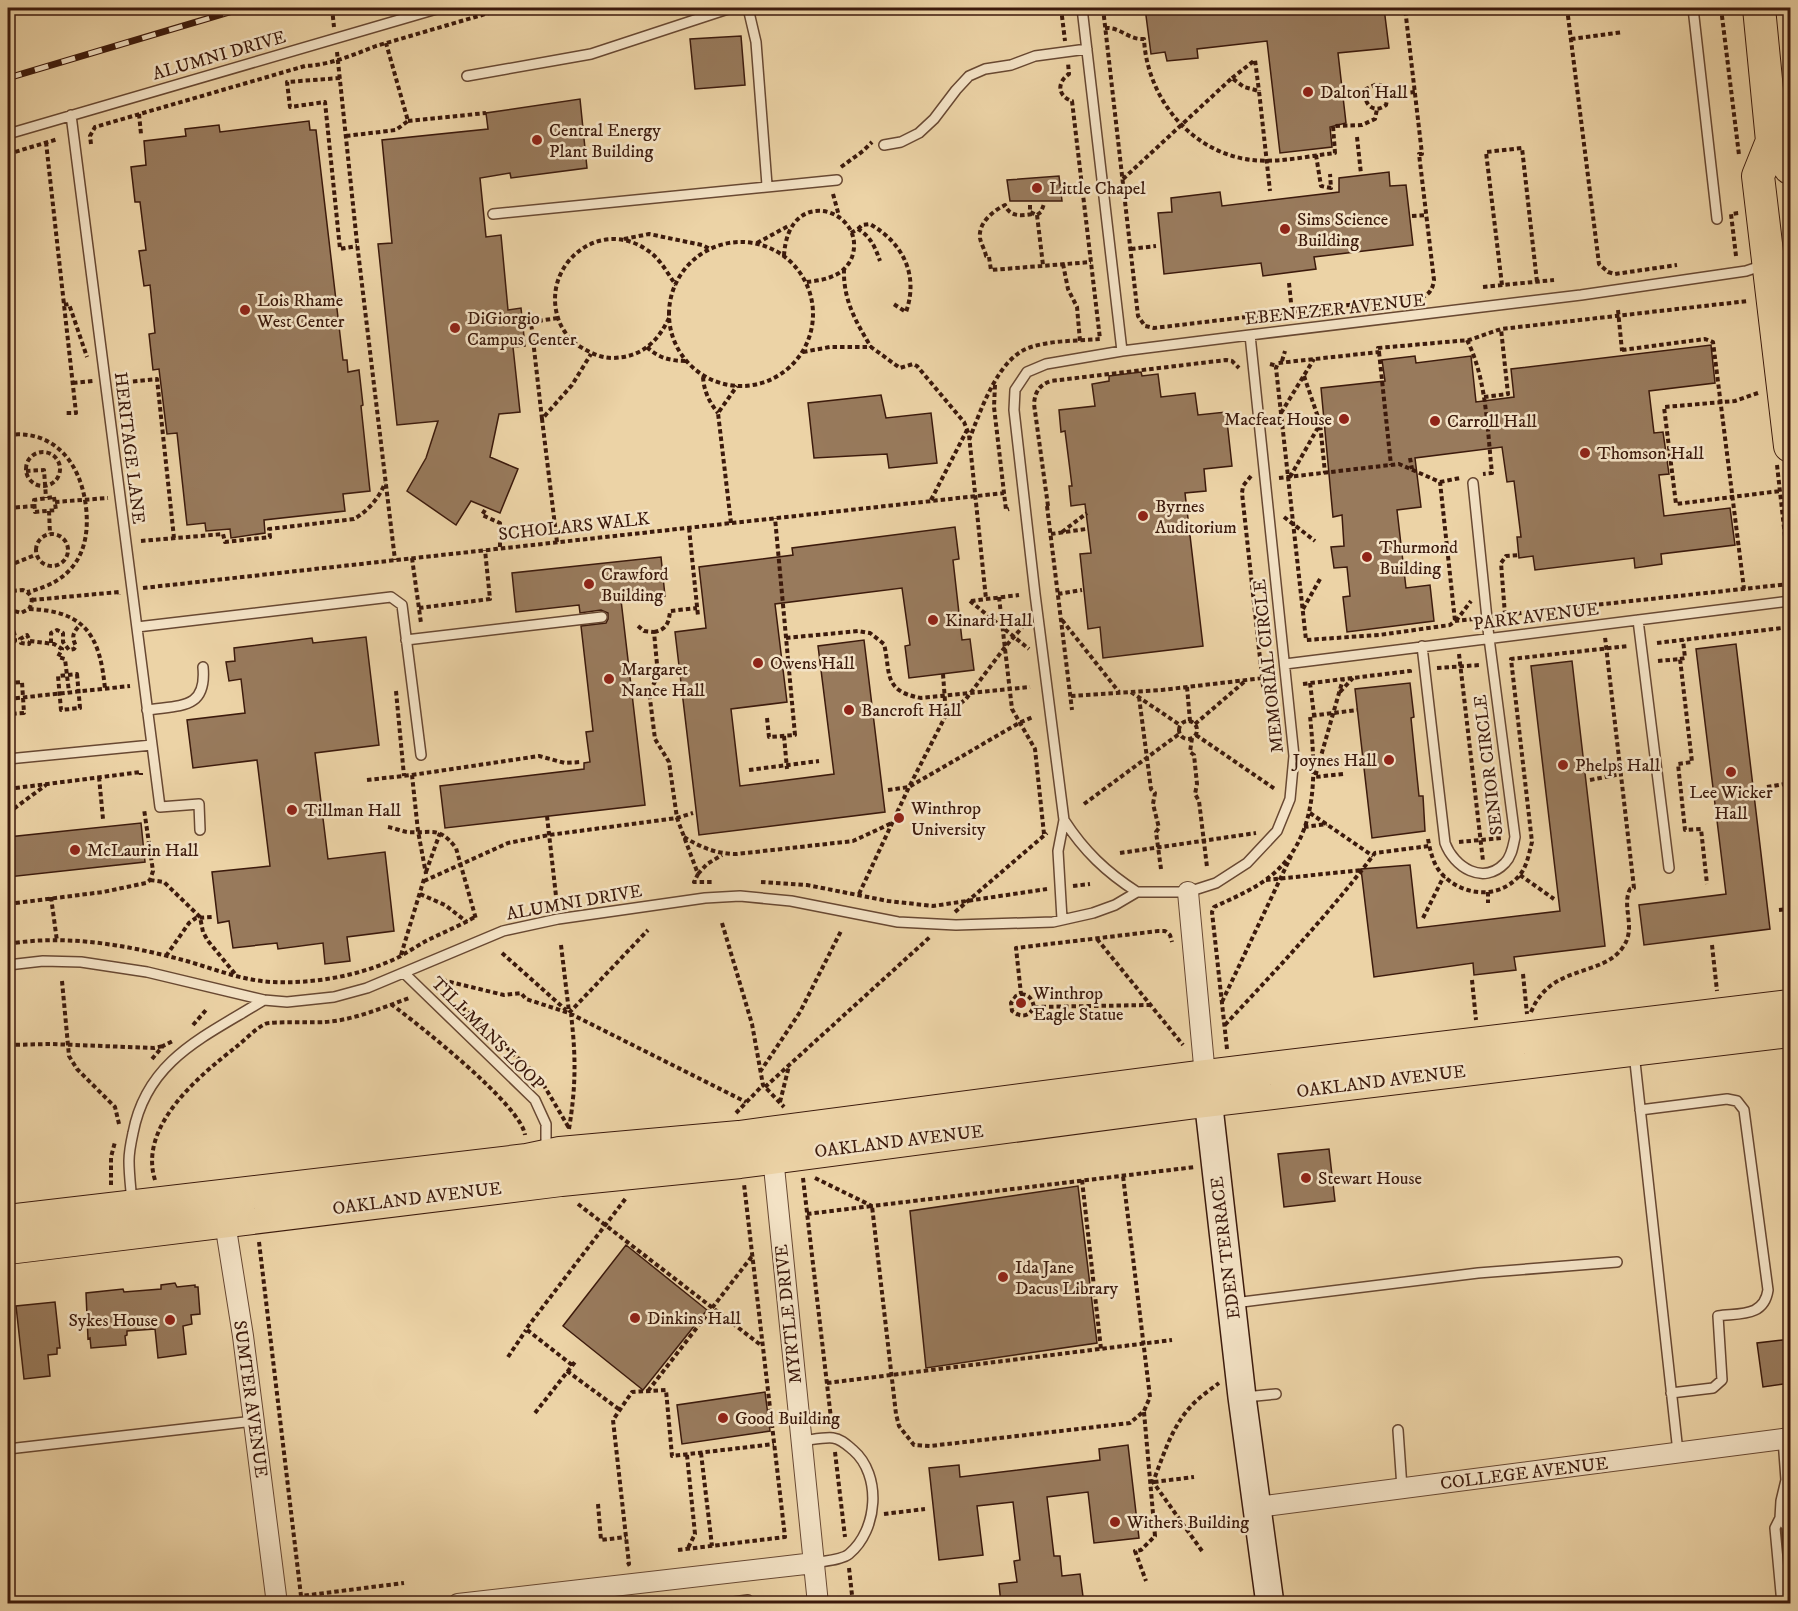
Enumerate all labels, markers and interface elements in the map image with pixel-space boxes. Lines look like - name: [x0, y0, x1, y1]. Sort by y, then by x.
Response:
- street label: ALUMNI DRIVE: [150, 26, 289, 85]
- place label: Dalton Hall: [1320, 82, 1408, 104]
- marker: Dalton Hall: [1301, 85, 1315, 99]
- place label: Central Energy Plant Building: [549, 120, 661, 163]
- marker: Central Energy Plant Building: [530, 133, 544, 147]
- place label: Little Chapel: [1049, 178, 1146, 200]
- marker: Little Chapel: [1030, 181, 1044, 195]
- place label: Sims Science Building: [1297, 209, 1388, 252]
- marker: Sims Science Building: [1278, 222, 1292, 236]
- place label: Lois Rhame West Center: [256, 290, 345, 333]
- street label: EBENEZER AVENUE: [1244, 290, 1427, 330]
- marker: Lois Rhame West Center: [238, 303, 252, 317]
- place label: DiGiorgio Campus Center: [467, 308, 577, 351]
- marker: DiGiorgio Campus Center: [448, 321, 462, 335]
- street label: HERITAGE LANE: [109, 371, 149, 526]
- place label: Macfeat House: [1224, 409, 1332, 431]
- place label: Carroll Hall: [1447, 411, 1538, 433]
- marker: Macfeat House: [1337, 412, 1351, 426]
- marker: Carroll Hall: [1428, 414, 1442, 428]
- place label: Thomson Hall: [1597, 443, 1704, 465]
- marker: Thomson Hall: [1578, 446, 1592, 460]
- place label: Byrnes Auditorium: [1155, 496, 1237, 539]
- street label: SCHOLARS WALK: [497, 508, 651, 546]
- marker: Byrnes Auditorium: [1136, 509, 1150, 523]
- place label: Thurmond Building: [1379, 537, 1458, 580]
- marker: Thurmond Building: [1360, 550, 1374, 564]
- place label: Crawford Building: [601, 564, 669, 607]
- marker: Crawford Building: [582, 577, 596, 591]
- street label: MEMORIAL CIRCLE: [1249, 578, 1289, 754]
- street label: PARK AVENUE: [1472, 598, 1600, 636]
- place label: Kinard Hall: [945, 610, 1033, 632]
- marker: Kinard Hall: [926, 613, 940, 627]
- place label: Owens Hall: [770, 653, 855, 675]
- marker: Owens Hall: [751, 656, 765, 670]
- place label: Margaret Nance Hall: [621, 659, 706, 702]
- marker: Margaret Nance Hall: [602, 672, 616, 686]
- street label: SENIOR CIRCLE: [1469, 693, 1509, 836]
- place label: Bancroft Hall: [861, 700, 962, 722]
- marker: Bancroft Hall: [842, 703, 856, 717]
- place label: Joynes Hall: [1291, 750, 1378, 772]
- marker: Joynes Hall: [1382, 753, 1396, 767]
- place label: Phelps Hall: [1575, 755, 1661, 777]
- marker: Phelps Hall: [1556, 758, 1570, 772]
- marker: Lee Wicker Hall: [1724, 765, 1738, 779]
- place label: Lee Wicker Hall: [1689, 782, 1773, 825]
- place label: Winthrop University: [910, 798, 986, 841]
- place label: Tillman Hall: [304, 800, 402, 822]
- marker: Tillman Hall: [285, 803, 299, 817]
- marker: Winthrop University: [892, 811, 906, 825]
- place label: McLaurin Hall: [87, 840, 199, 862]
- marker: McLaurin Hall: [68, 843, 82, 857]
- street label: ALUMNI DRIVE: [505, 880, 644, 926]
- street label: TILLMANS LOOP: [426, 972, 549, 1095]
- place label: Winthrop Eagle Statue: [1032, 983, 1124, 1026]
- marker: Winthrop Eagle Statue: [1014, 996, 1028, 1010]
- street label: OAKLAND AVENUE: [1295, 1061, 1467, 1103]
- street label: OAKLAND AVENUE: [813, 1121, 985, 1163]
- place label: Stewart House: [1318, 1168, 1422, 1190]
- marker: Stewart House: [1299, 1171, 1313, 1185]
- street label: EDEN TERRACE: [1206, 1175, 1246, 1321]
- street label: OAKLAND AVENUE: [331, 1178, 503, 1220]
- street label: MYRTLE DRIVE: [771, 1243, 807, 1385]
- place label: Ida Jane Dacus Library: [1015, 1257, 1118, 1300]
- marker: Ida Jane Dacus Library: [996, 1270, 1010, 1284]
- place label: Dinkins Hall: [647, 1308, 741, 1330]
- place label: Sykes House: [69, 1310, 158, 1332]
- marker: Dinkins Hall: [628, 1311, 642, 1325]
- marker: Sykes House: [163, 1313, 177, 1327]
- street label: SUMTER AVENUE: [228, 1319, 272, 1479]
- place label: Good Building: [735, 1408, 840, 1430]
- marker: Good Building: [716, 1411, 730, 1425]
- street label: COLLEGE AVENUE: [1439, 1453, 1610, 1495]
- place label: Withers Building: [1126, 1512, 1249, 1534]
- marker: Withers Building: [1108, 1515, 1122, 1529]

